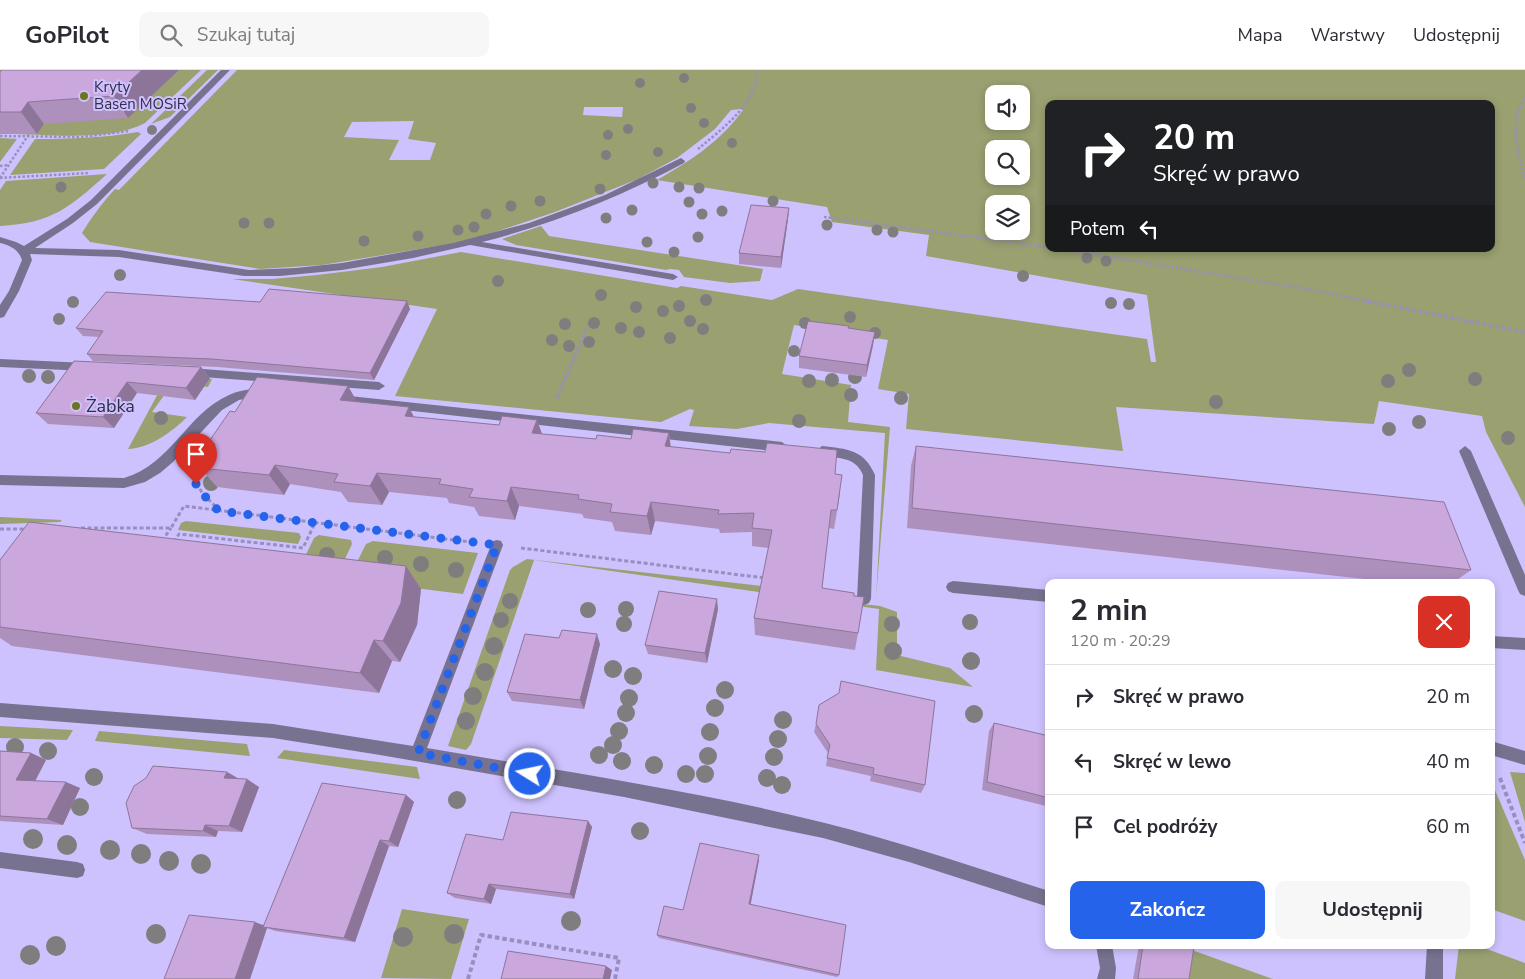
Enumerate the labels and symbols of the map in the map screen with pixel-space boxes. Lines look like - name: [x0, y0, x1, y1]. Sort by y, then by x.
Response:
- place label: Kryty Basen MOSiR: [94, 77, 187, 114]
- marker: Kryty Basen MOSiR: [78, 90, 90, 102]
- place label: Żabka: [86, 394, 135, 418]
- marker: Żabka: [70, 400, 82, 412]
- pin: [175, 433, 217, 484]
- position arrow: [503, 747, 555, 799]

